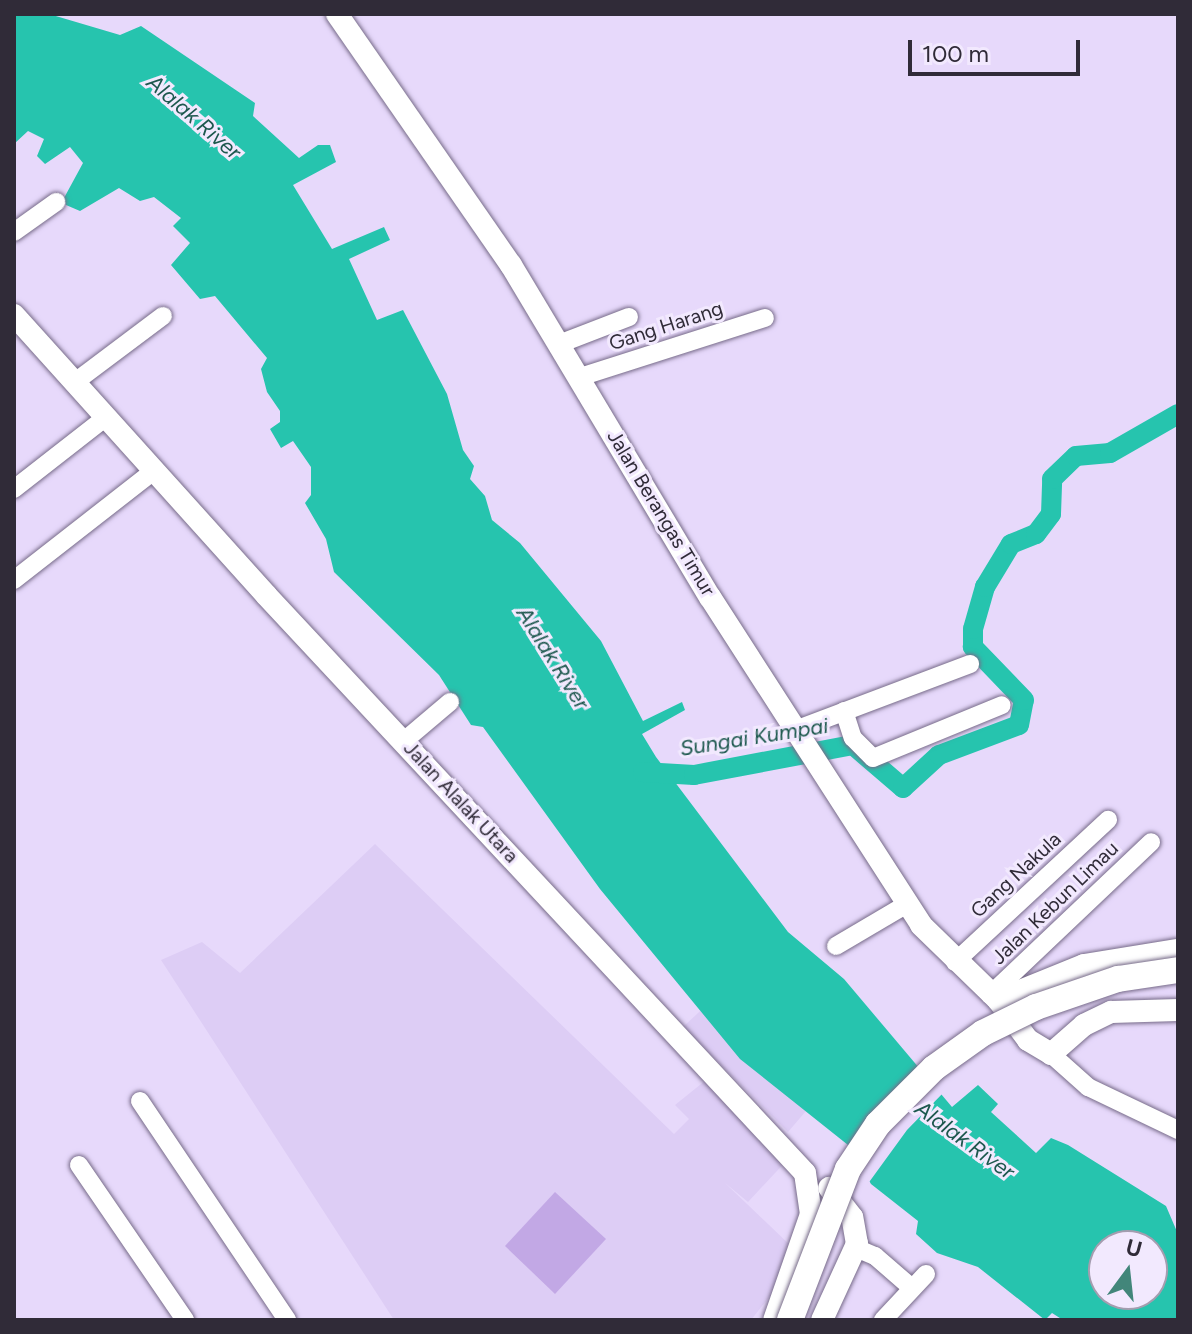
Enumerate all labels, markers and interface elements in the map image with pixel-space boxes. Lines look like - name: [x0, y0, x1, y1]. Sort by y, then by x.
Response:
- scale bar: [912, 24, 1084, 74]
- text: 100 m: [922, 39, 989, 68]
- water label: Alalak River: [141, 69, 247, 165]
- street label: Gang Harang: [606, 296, 726, 356]
- street label: Jalan Berangas Timur: [602, 426, 720, 600]
- water label: Alalak River: [511, 602, 595, 714]
- water label: Sungai Kumpai: [678, 712, 830, 762]
- street label: Jalan Alalak Utara: [399, 736, 523, 868]
- street label: Gang Nakula: [966, 827, 1066, 923]
- street label: Jalan Kebun Limau: [987, 837, 1123, 969]
- water label: Alalak River: [910, 1095, 1020, 1185]
- north arrow: [1088, 1230, 1168, 1310]
- text: U: [1123, 1233, 1145, 1263]

